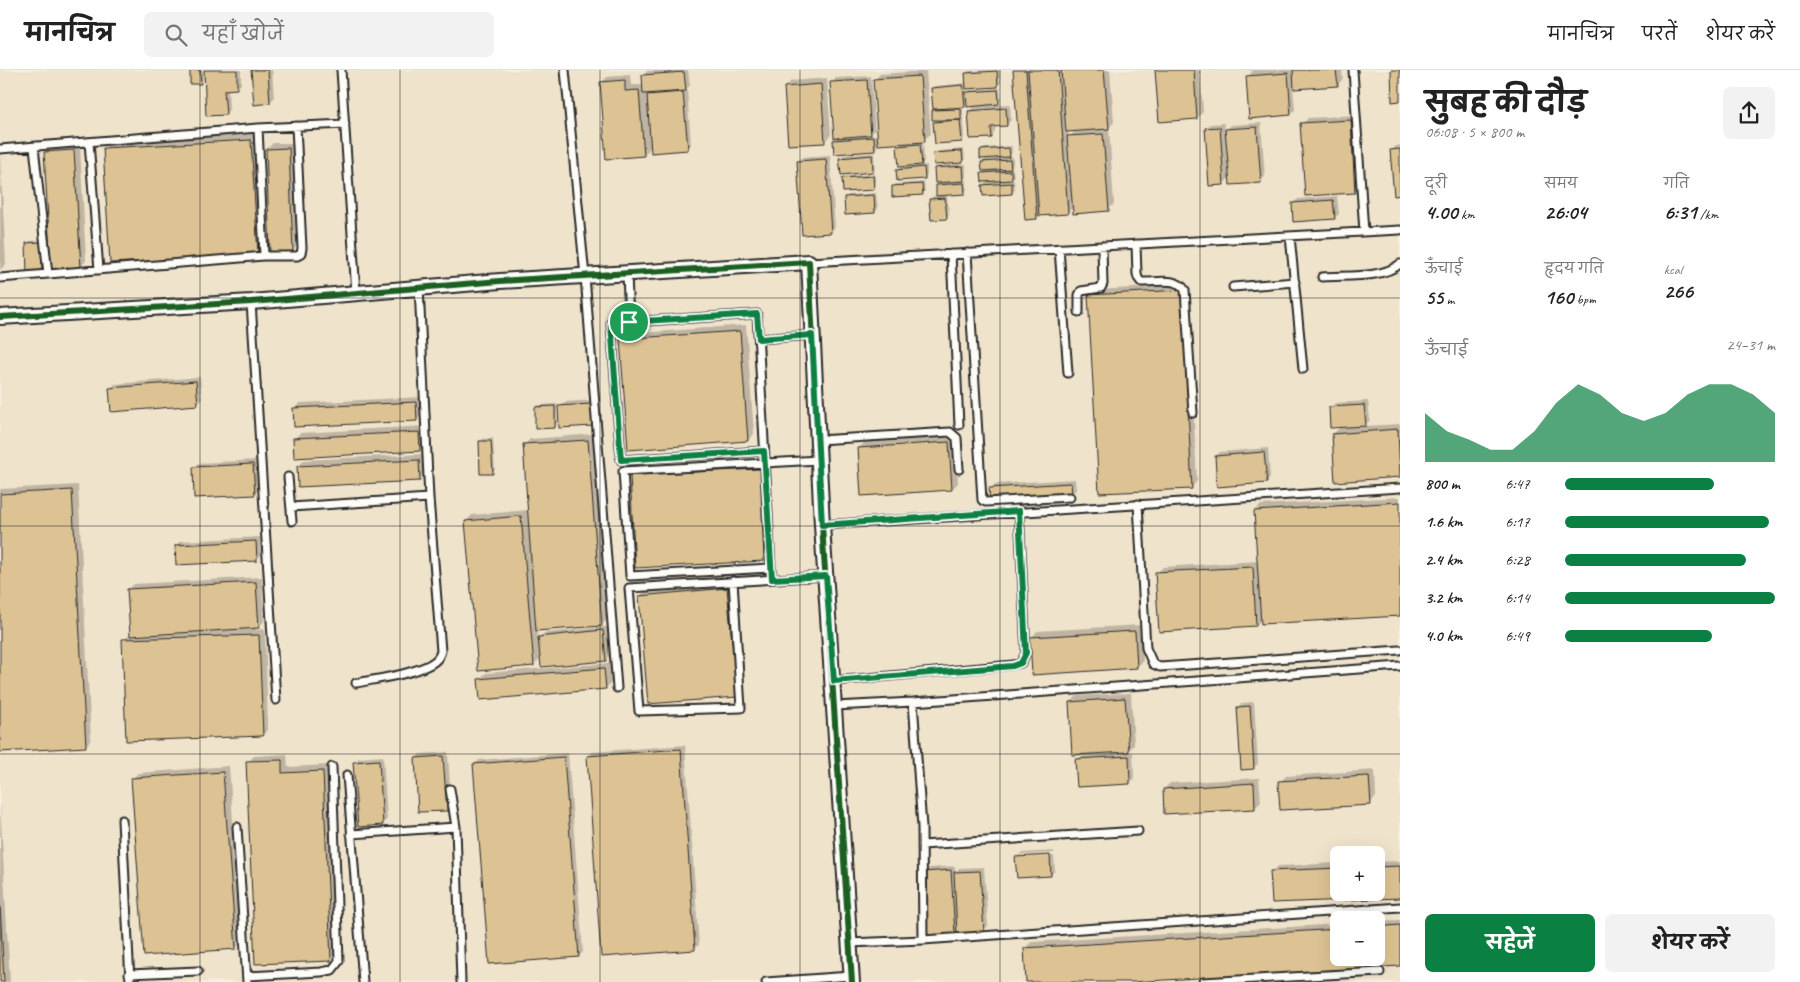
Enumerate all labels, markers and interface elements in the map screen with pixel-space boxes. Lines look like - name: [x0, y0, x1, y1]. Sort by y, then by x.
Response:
- search box: [144, 12, 494, 57]
- text: मानचित्र: [25, 18, 114, 48]
- icon: search: [162, 21, 190, 49]
- text: यहाँ खोजें: [202, 22, 284, 46]
- text: मानचित्र: [1548, 23, 1614, 45]
- text: परतें: [1642, 23, 1677, 45]
- text: शेयर करें: [1705, 23, 1775, 45]
- text: सुबह की दौड़: [1425, 85, 1587, 120]
- button: share: [1723, 87, 1775, 139]
- text: 06:08 · 5 × 800 m: [1425, 122, 1524, 142]
- text: दूरी: [1425, 175, 1447, 192]
- text: समय: [1544, 175, 1578, 192]
- text: गति: [1664, 175, 1689, 192]
- text: 4.00: [1425, 199, 1458, 225]
- text: 26:04: [1544, 199, 1587, 225]
- text: 6:31: [1664, 199, 1697, 225]
- text: km: [1458, 206, 1475, 223]
- text: /km: [1697, 206, 1718, 223]
- text: ऊँचाई: [1425, 260, 1463, 277]
- text: हृदय गति: [1544, 260, 1604, 277]
- text: kcal: [1664, 261, 1682, 278]
- text: 266: [1664, 278, 1693, 304]
- text: 55: [1425, 284, 1443, 310]
- text: 160: [1544, 284, 1573, 310]
- text: m: [1443, 291, 1454, 308]
- text: bpm: [1573, 291, 1596, 308]
- pin: [608, 301, 650, 343]
- icon: arrive: [615, 308, 643, 336]
- text: 24–31 m: [1726, 335, 1775, 355]
- text: ऊँचाई: [1425, 340, 1468, 360]
- text: 800 m: [1425, 474, 1460, 494]
- text: 6:47: [1505, 474, 1530, 494]
- text: 1.6 km: [1425, 512, 1463, 532]
- text: 6:17: [1505, 512, 1530, 532]
- text: 2.4 km: [1425, 550, 1462, 570]
- text: 6:28: [1505, 550, 1530, 570]
- text: 3.2 km: [1425, 588, 1462, 608]
- text: 6:14: [1505, 588, 1530, 608]
- text: 4.0 km: [1425, 626, 1462, 646]
- text: 6:49: [1505, 626, 1530, 646]
- map controls: [1330, 846, 1385, 966]
- button: +: [1330, 846, 1385, 901]
- button: −: [1330, 911, 1385, 966]
- button: सहेजें: [1425, 914, 1595, 972]
- button: शेयर करें: [1605, 914, 1775, 972]

